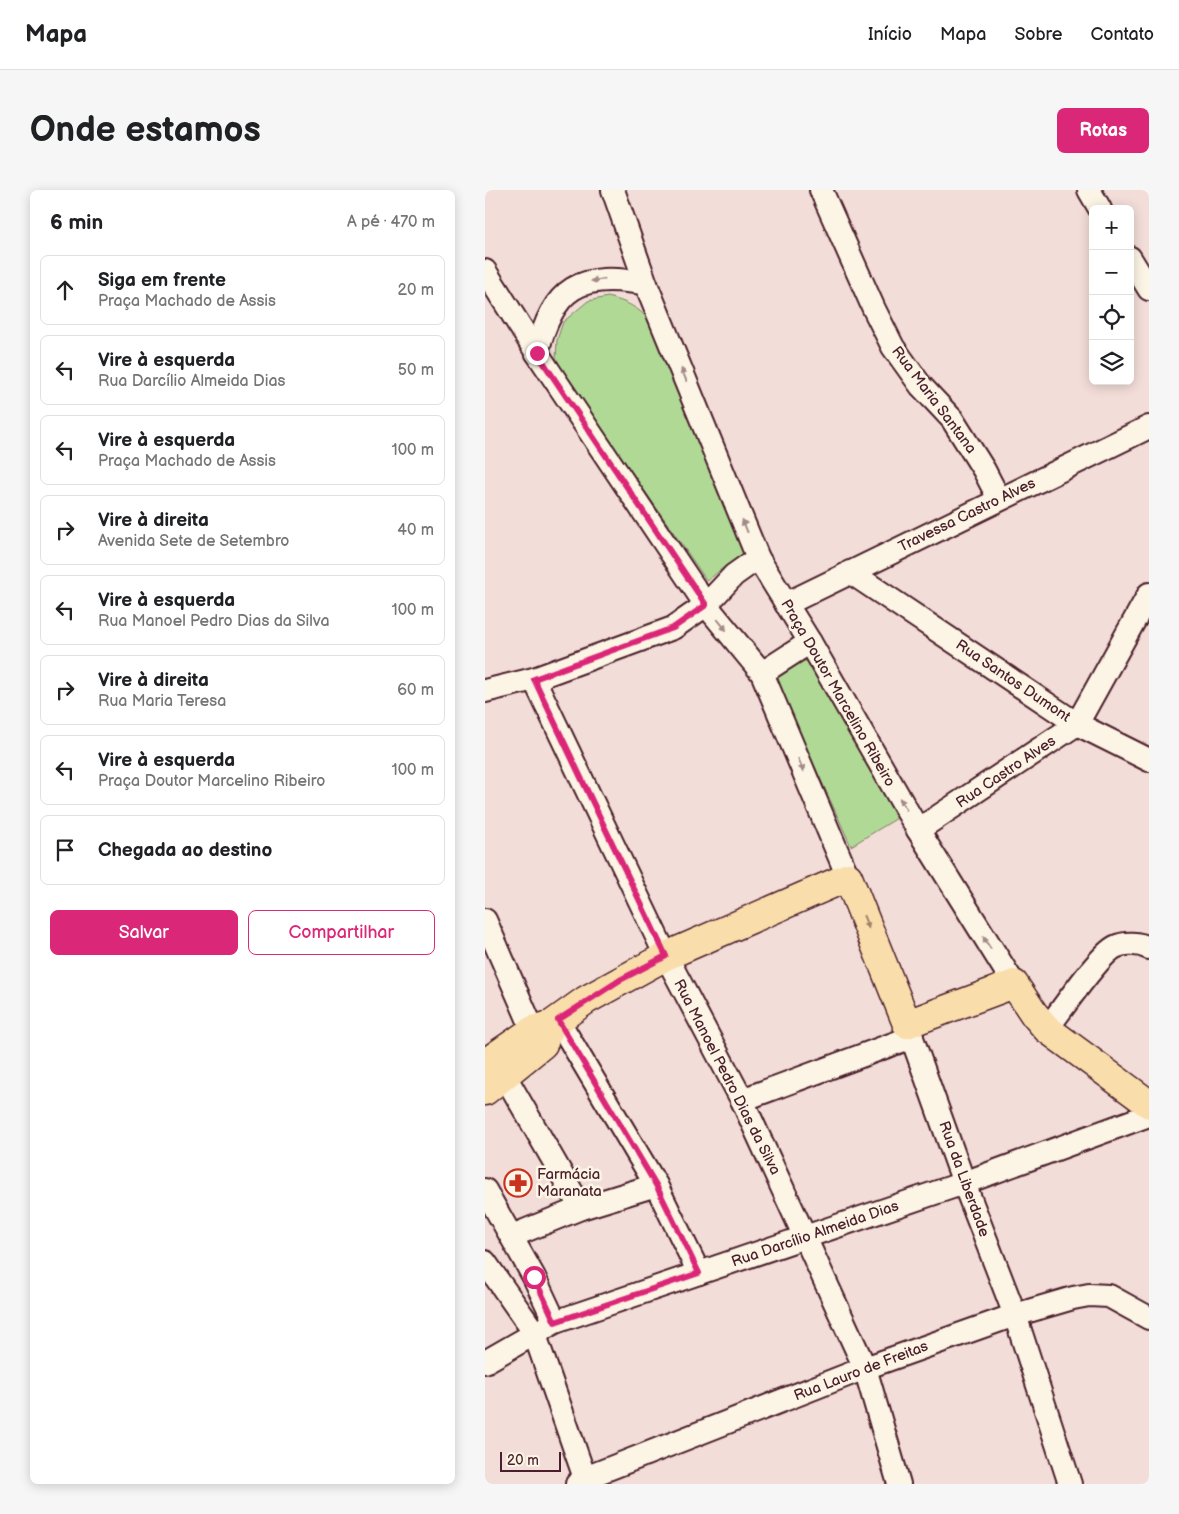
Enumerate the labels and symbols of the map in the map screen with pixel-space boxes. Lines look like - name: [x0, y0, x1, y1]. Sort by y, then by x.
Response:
- one-way arrow: [590, 276, 606, 284]
- route end: [526, 342, 549, 365]
- street label: Rua Maria Santana: [887, 342, 981, 458]
- one-way arrow: [679, 368, 687, 383]
- street label: Travessa Castro Alves: [895, 473, 1039, 556]
- one-way arrow: [741, 518, 749, 533]
- street label: Praça Doutor Marcelino Ribeiro: [776, 596, 900, 790]
- one-way arrow: [717, 618, 728, 631]
- street label: Rua Santos Dumont: [952, 635, 1074, 727]
- street label: Rua Castro Alves: [952, 731, 1060, 812]
- one-way arrow: [797, 758, 805, 772]
- one-way arrow: [899, 796, 907, 811]
- one-way arrow: [862, 915, 870, 930]
- one-way arrow: [983, 936, 992, 949]
- street label: Rua Manoel Pedro Dias da Silva: [669, 976, 785, 1178]
- street label: Rua da Liberdade: [934, 1118, 994, 1240]
- place label: Farmácia Maranata: [537, 1165, 602, 1201]
- pharmacy icon: Farmácia Maranata: [503, 1168, 533, 1198]
- street label: Rua Darcílio Almeida Dias: [729, 1196, 902, 1272]
- route start: [523, 1266, 546, 1289]
- street label: Rua Lauro de Freitas: [791, 1336, 931, 1405]
- scale bar: [500, 1449, 561, 1472]

